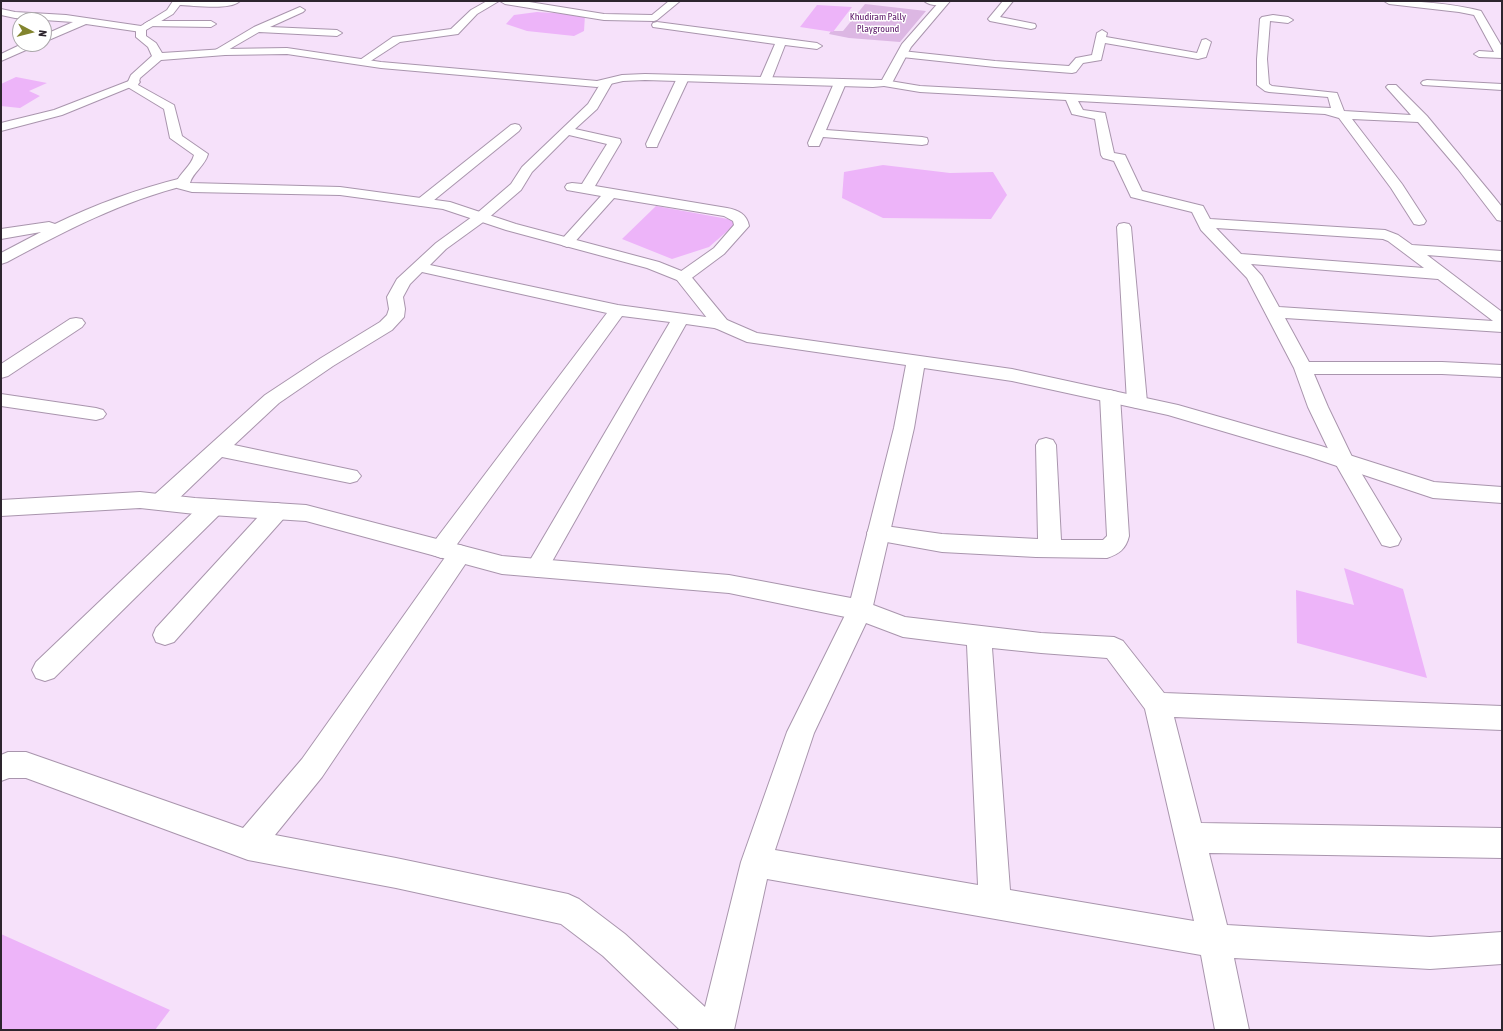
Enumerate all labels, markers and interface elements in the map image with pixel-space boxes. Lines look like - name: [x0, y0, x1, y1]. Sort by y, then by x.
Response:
- park label: Khudiram Pally Playground: [850, 11, 906, 34]
- north arrow: [12, 12, 52, 52]
- text: N: [37, 29, 49, 37]

